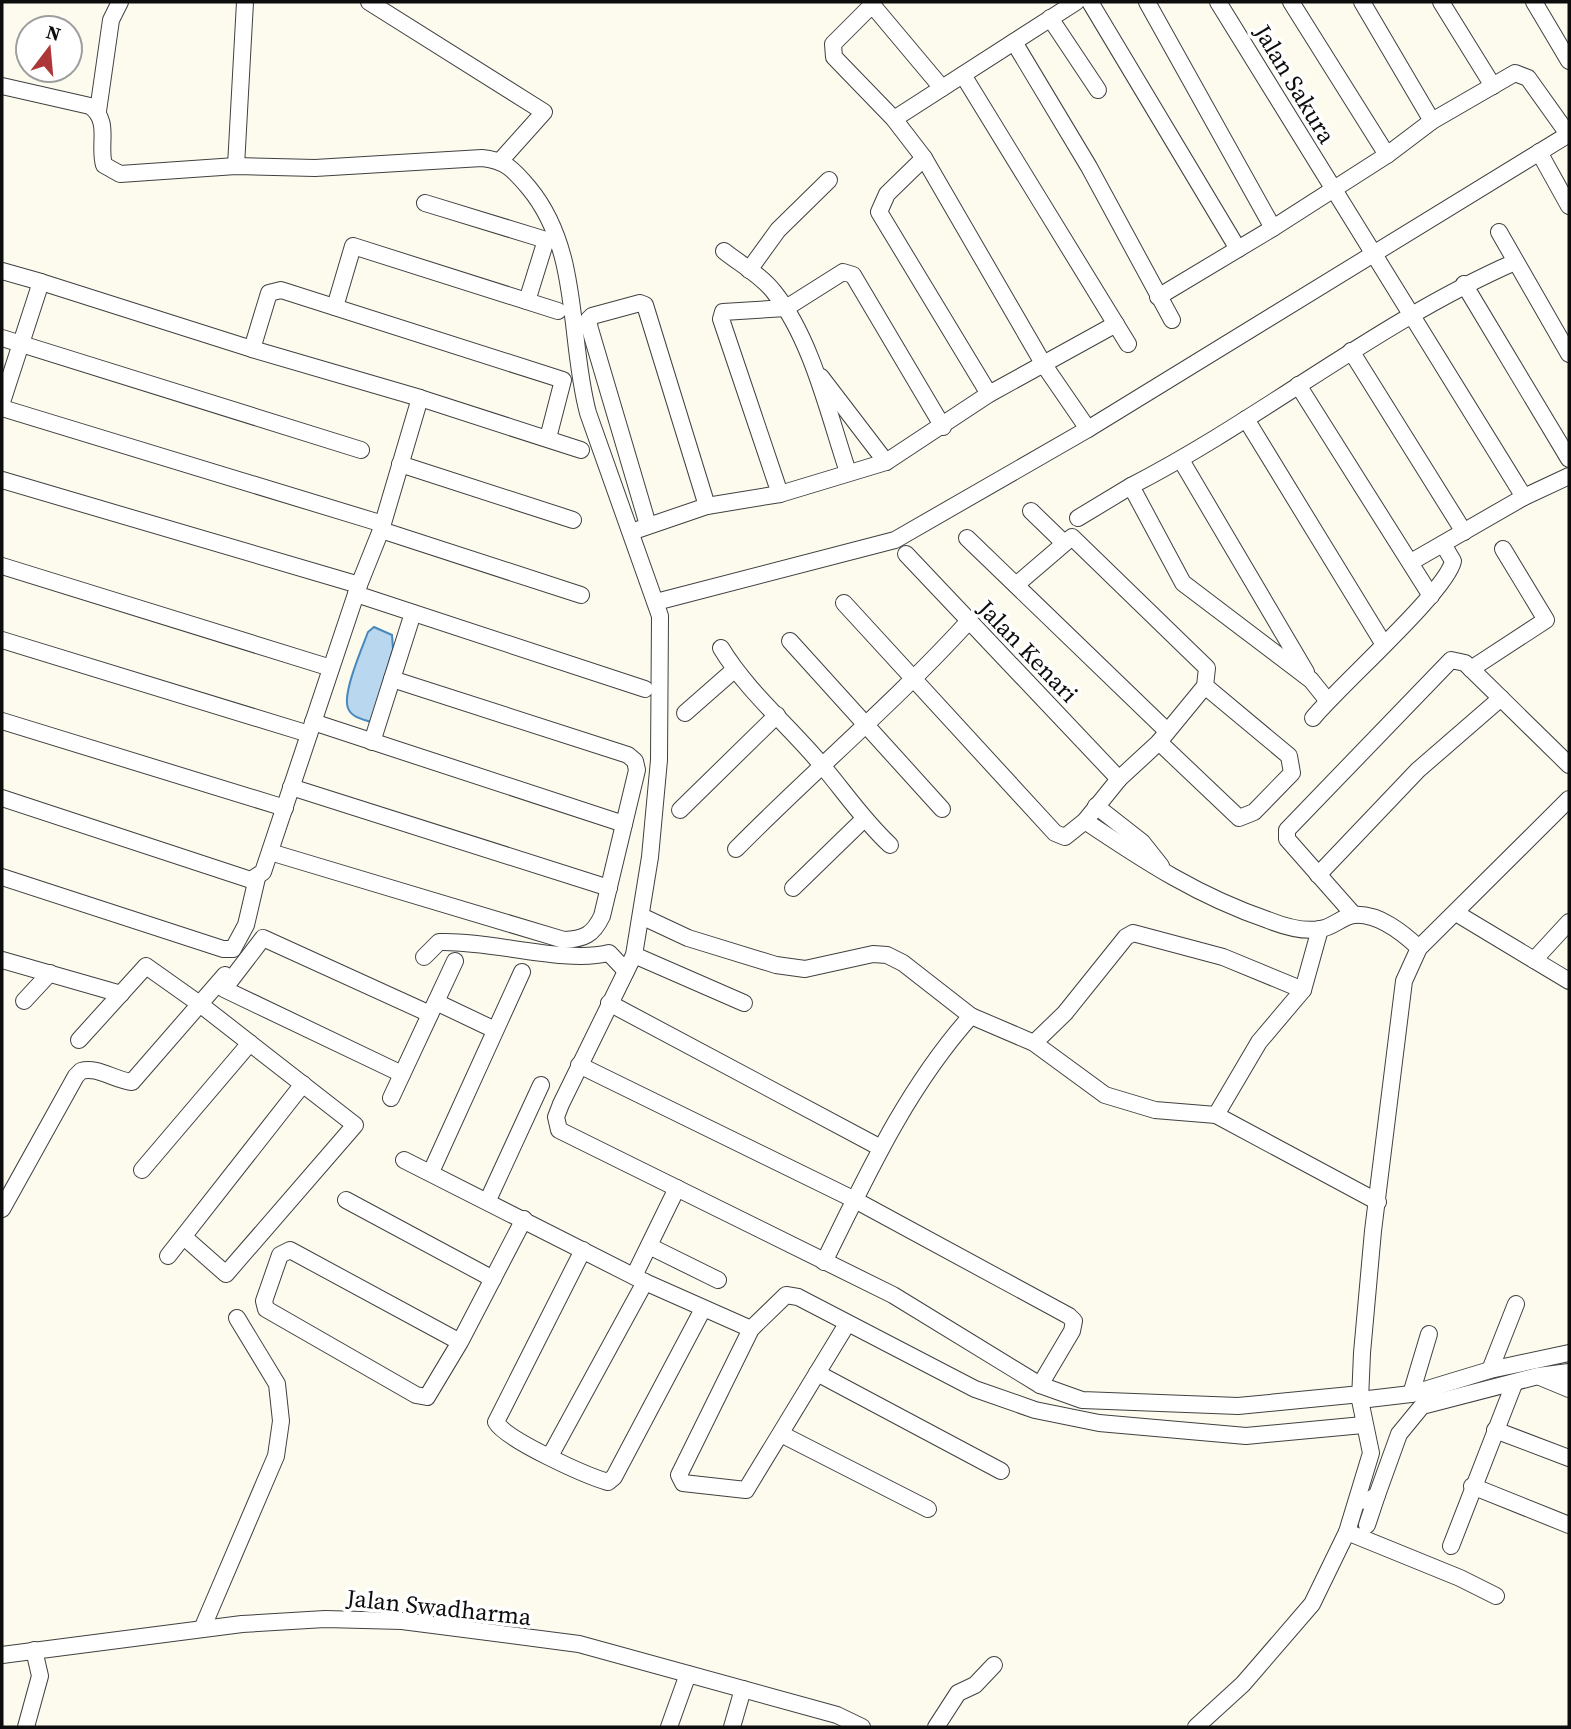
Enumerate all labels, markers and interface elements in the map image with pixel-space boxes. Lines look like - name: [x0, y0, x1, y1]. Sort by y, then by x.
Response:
- north arrow: [14, 14, 84, 84]
- street label: Jalan Sakura: [1246, 17, 1344, 150]
- text: N: [43, 18, 64, 47]
- street label: Jalan Kenari: [970, 592, 1086, 710]
- street label: Jalan Swadharma: [344, 1581, 534, 1633]

